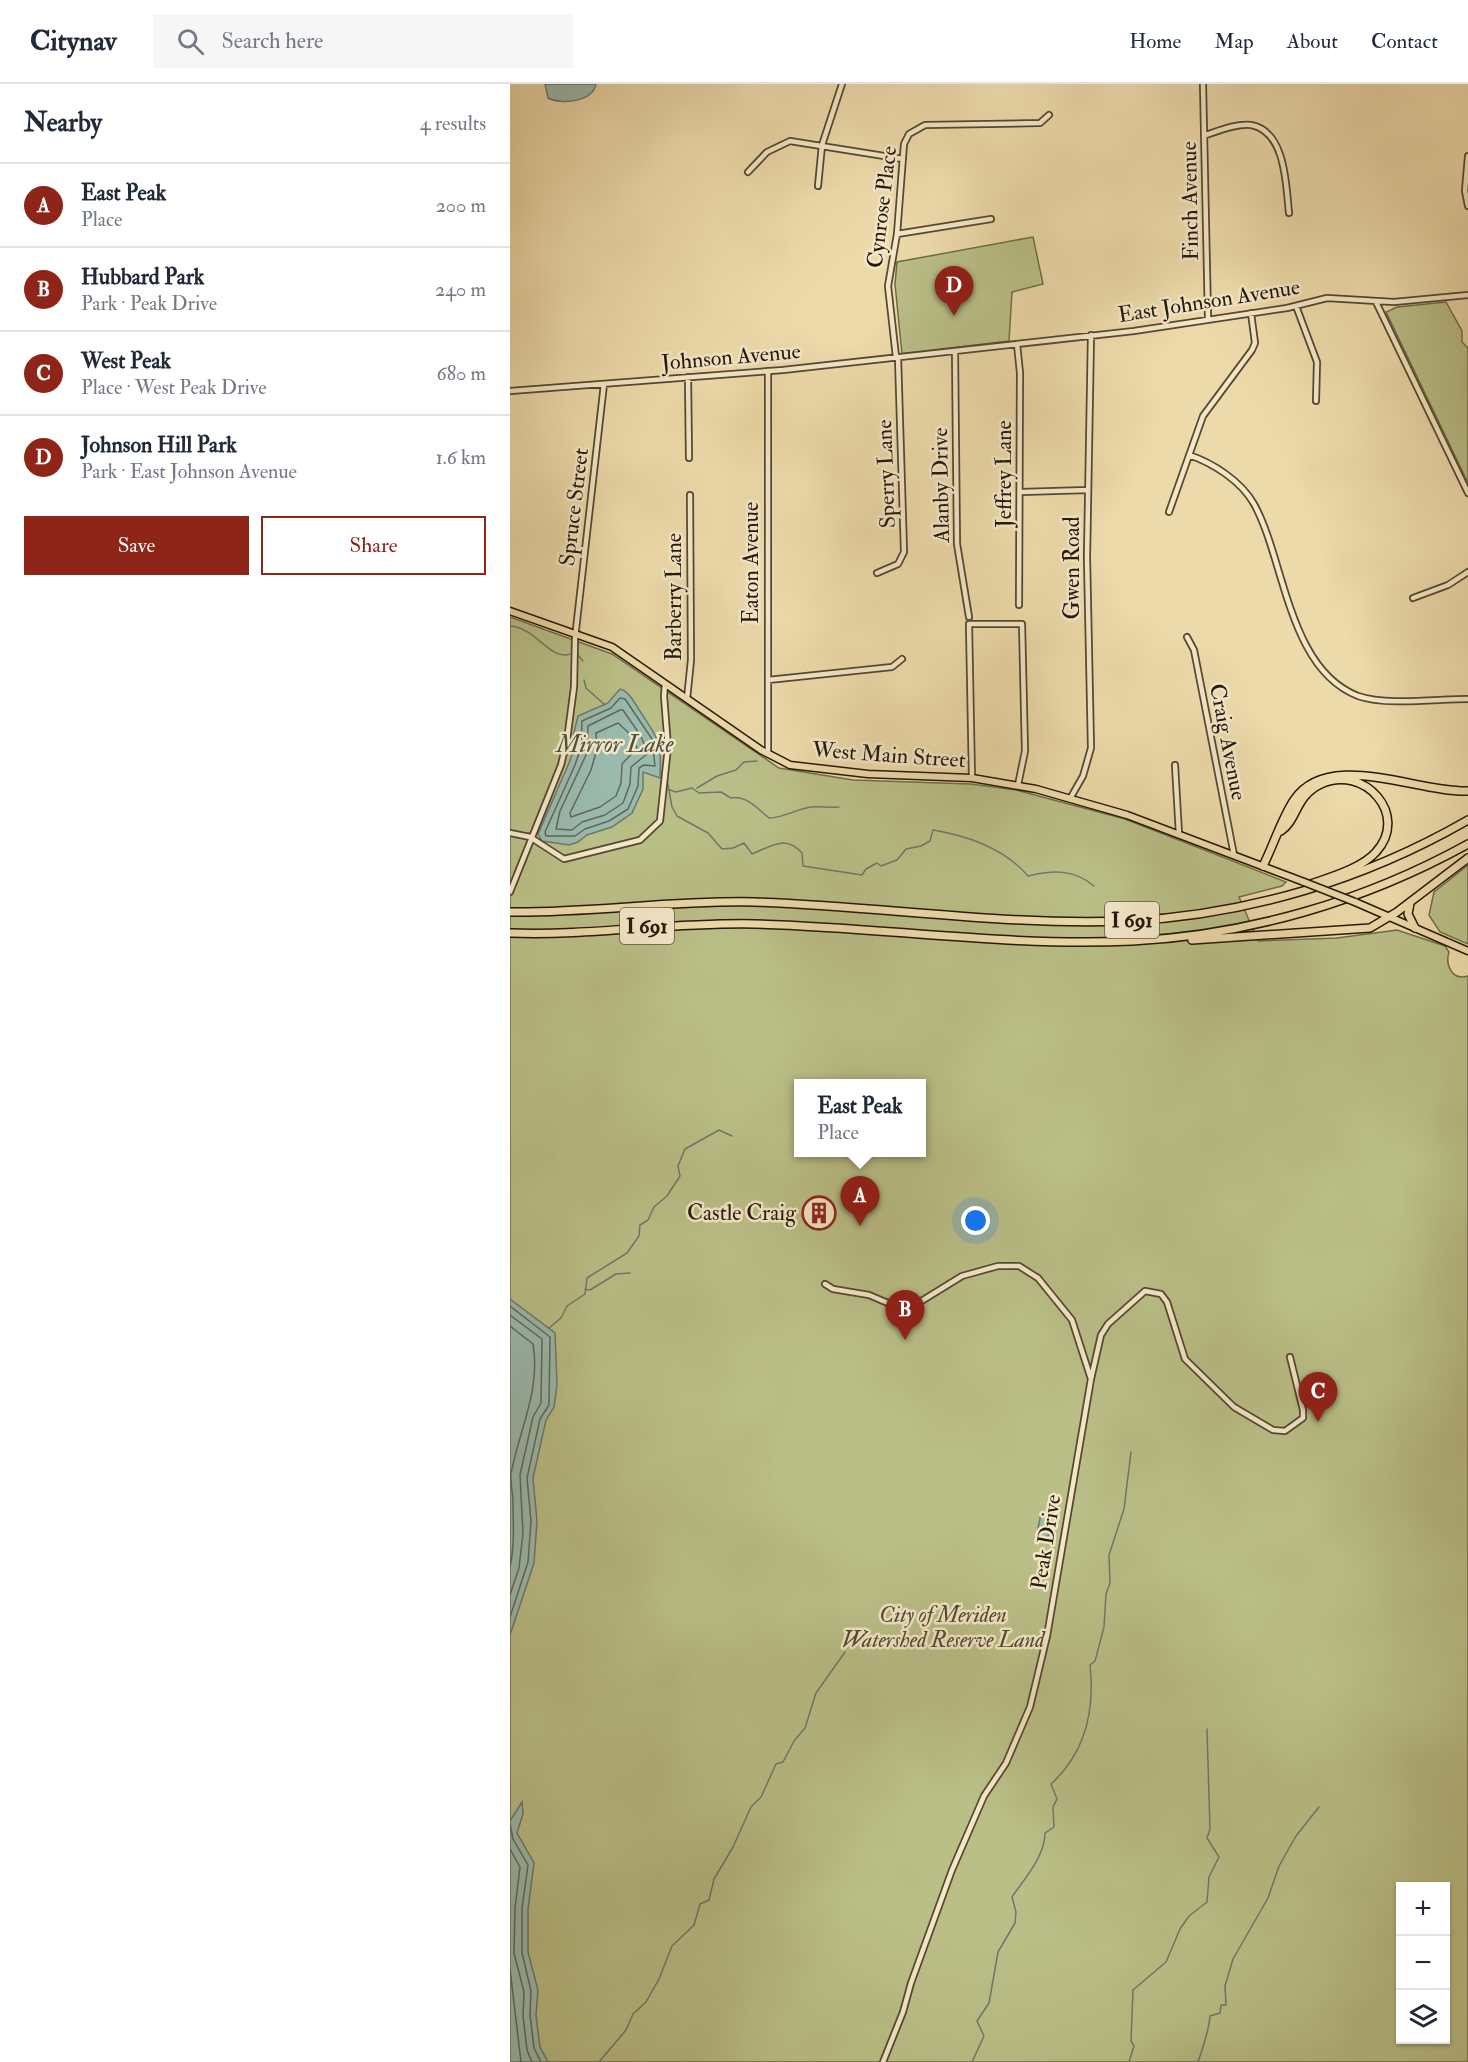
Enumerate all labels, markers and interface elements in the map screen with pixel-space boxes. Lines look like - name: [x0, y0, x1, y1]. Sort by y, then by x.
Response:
- search box: [153, 14, 573, 68]
- text: Citynav: [30, 24, 117, 59]
- icon: search: [174, 25, 207, 58]
- text: Search here: [222, 27, 323, 55]
- text: Home: [1129, 28, 1181, 55]
- text: Map: [1214, 28, 1254, 55]
- text: About: [1287, 28, 1338, 55]
- text: Contact: [1371, 28, 1438, 55]
- text: Nearby: [24, 107, 102, 139]
- text: 4 results: [420, 111, 486, 136]
- street label: Finch Avenue: [1175, 141, 1205, 261]
- street label: Cynrose Place: [861, 144, 903, 270]
- text: East Peak: [81, 179, 166, 207]
- text: A: [37, 193, 50, 218]
- text: 200 m: [436, 193, 486, 218]
- text: Place: [81, 207, 122, 232]
- text: Hubbard Park: [81, 263, 204, 291]
- pin: D: [934, 266, 974, 316]
- street label: East Johnson Avenue: [1116, 273, 1302, 329]
- text: B: [37, 277, 50, 302]
- text: 240 m: [435, 277, 486, 302]
- text: Park · Peak Drive: [81, 291, 217, 316]
- street label: Johnson Avenue: [659, 337, 802, 377]
- text: West Peak: [81, 347, 171, 375]
- text: C: [36, 361, 51, 386]
- text: 680 m: [437, 361, 486, 386]
- text: Place · West Peak Drive: [81, 375, 267, 400]
- street label: Sperry Lane: [870, 419, 903, 529]
- street label: Jeffrey Lane: [990, 420, 1018, 529]
- street label: Alanby Drive: [926, 427, 956, 544]
- text: Johnson Hill Park: [81, 431, 237, 459]
- text: D: [35, 445, 52, 470]
- text: 1.6 km: [436, 445, 486, 470]
- street label: Spruce Street: [553, 446, 596, 568]
- text: Park · East Johnson Avenue: [81, 459, 297, 484]
- street label: Eaton Avenue: [737, 502, 765, 624]
- button: Save: [24, 516, 249, 575]
- button: Share: [261, 516, 486, 575]
- street label: Gwen Road: [1058, 516, 1086, 620]
- street label: Barberry Lane: [660, 533, 688, 661]
- street label: Craig Avenue: [1203, 681, 1253, 803]
- water label: Mirror Lake: [555, 729, 674, 760]
- street label: West Main Street: [810, 736, 967, 774]
- road number: I 691: [1105, 902, 1159, 938]
- road number: I 691: [620, 908, 674, 944]
- popup: [794, 1079, 926, 1157]
- text: East Peak: [817, 1092, 903, 1120]
- text: Place: [817, 1120, 859, 1145]
- pin: A: [840, 1176, 880, 1226]
- building icon: Castle Craig: [801, 1195, 837, 1231]
- place label: Castle Craig: [687, 1199, 797, 1227]
- your location: [961, 1206, 990, 1235]
- pin: B: [886, 1290, 924, 1340]
- pin: C: [1298, 1372, 1338, 1422]
- street label: Peak Drive: [1025, 1492, 1067, 1592]
- park label: City of Meriden Watershed Reserve Land: [842, 1601, 1046, 1654]
- map controls: [1396, 1882, 1450, 2044]
- button: +: [1396, 1882, 1450, 1936]
- button: −: [1396, 1936, 1450, 1990]
- button: layers: [1396, 1990, 1450, 2044]

